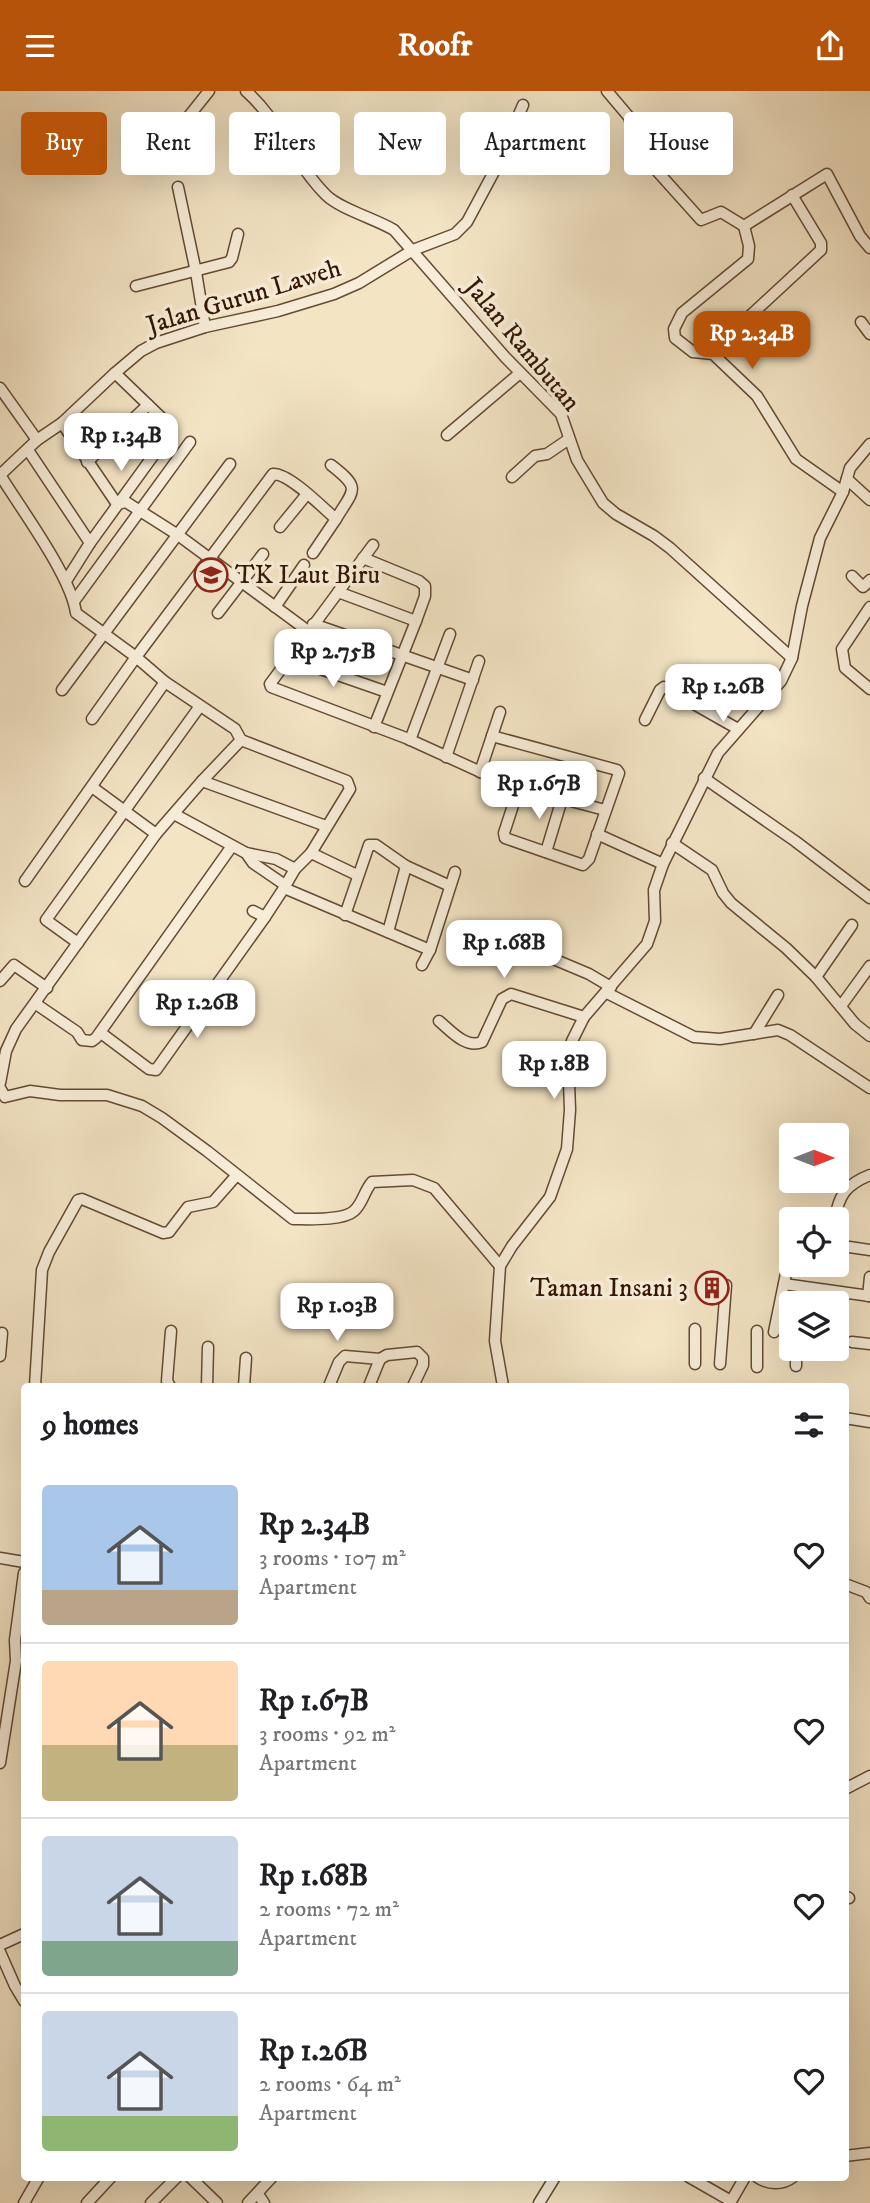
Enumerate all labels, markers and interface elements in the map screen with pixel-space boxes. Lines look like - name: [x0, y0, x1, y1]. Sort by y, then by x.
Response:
- text: Roofr: [398, 26, 472, 66]
- icon: menu: [21, 27, 59, 65]
- icon: share: [811, 27, 849, 65]
- chip: Buy: [21, 112, 107, 175]
- chip: Rent: [121, 112, 215, 175]
- chip: Filters: [229, 112, 340, 175]
- chip: New: [354, 112, 446, 175]
- chip: Apartment: [460, 112, 610, 175]
- chip: House: [624, 112, 733, 175]
- street label: Jalan Gurun Laweh: [141, 252, 346, 343]
- street label: Jalan Rambutan: [455, 270, 588, 419]
- pin: Rp 2.34B: [680, 311, 824, 371]
- text: Rp 2.34B: [709, 319, 795, 348]
- pin: Rp 1.34B: [49, 413, 193, 473]
- text: Rp 1.34B: [80, 421, 162, 450]
- school or university icon: TK Laut Biru: [192, 556, 230, 594]
- place label: TK Laut Biru: [235, 559, 380, 592]
- pin: Rp 2.75B: [261, 629, 405, 689]
- text: Rp 2.75B: [290, 637, 376, 666]
- pin: Rp 1.26B: [651, 665, 795, 724]
- text: Rp 1.26B: [681, 672, 765, 701]
- pin: Rp 1.67B: [467, 761, 611, 821]
- text: Rp 1.67B: [497, 769, 581, 798]
- pin: Rp 1.68B: [432, 921, 576, 980]
- text: Rp 1.68B: [462, 928, 546, 957]
- pin: Rp 1.26B: [125, 981, 269, 1040]
- text: Rp 1.26B: [155, 988, 239, 1017]
- pin: Rp 1.8B: [489, 1041, 619, 1101]
- text: Rp 1.8B: [518, 1049, 590, 1078]
- north arrow: [779, 1123, 849, 1193]
- map controls: [779, 1123, 849, 1361]
- button: locate: [779, 1207, 849, 1277]
- building icon: Taman Insani 3: [693, 1269, 731, 1307]
- place label: Taman Insani 3: [530, 1272, 688, 1305]
- pin: Rp 1.03B: [265, 1283, 409, 1343]
- text: Rp 1.03B: [296, 1291, 378, 1320]
- button: layers: [779, 1291, 849, 1361]
- icon: filters: [790, 1406, 828, 1444]
- text: 9 homes: [42, 1407, 139, 1444]
- text: Rp 2.34B: [259, 1507, 370, 1544]
- icon: home: [98, 1513, 182, 1597]
- icon: heart: [790, 1536, 828, 1574]
- text: 3 rooms · 107 m²: [259, 1544, 406, 1573]
- text: Apartment: [259, 1573, 357, 1602]
- text: Rp 1.67B: [259, 1683, 369, 1720]
- icon: home: [98, 1689, 182, 1773]
- icon: heart: [790, 1712, 828, 1750]
- text: 3 rooms · 92 m²: [259, 1720, 396, 1749]
- text: Apartment: [259, 1749, 357, 1778]
- text: Rp 1.68B: [259, 1858, 368, 1895]
- icon: home: [98, 1864, 182, 1948]
- icon: heart: [790, 1887, 828, 1925]
- text: 2 rooms · 72 m²: [259, 1895, 399, 1924]
- text: Apartment: [259, 1924, 357, 1953]
- text: Rp 1.26B: [259, 2033, 368, 2070]
- icon: home: [98, 2039, 182, 2123]
- icon: heart: [790, 2062, 828, 2100]
- text: 2 rooms · 64 m²: [259, 2070, 401, 2099]
- text: Apartment: [259, 2099, 357, 2128]

